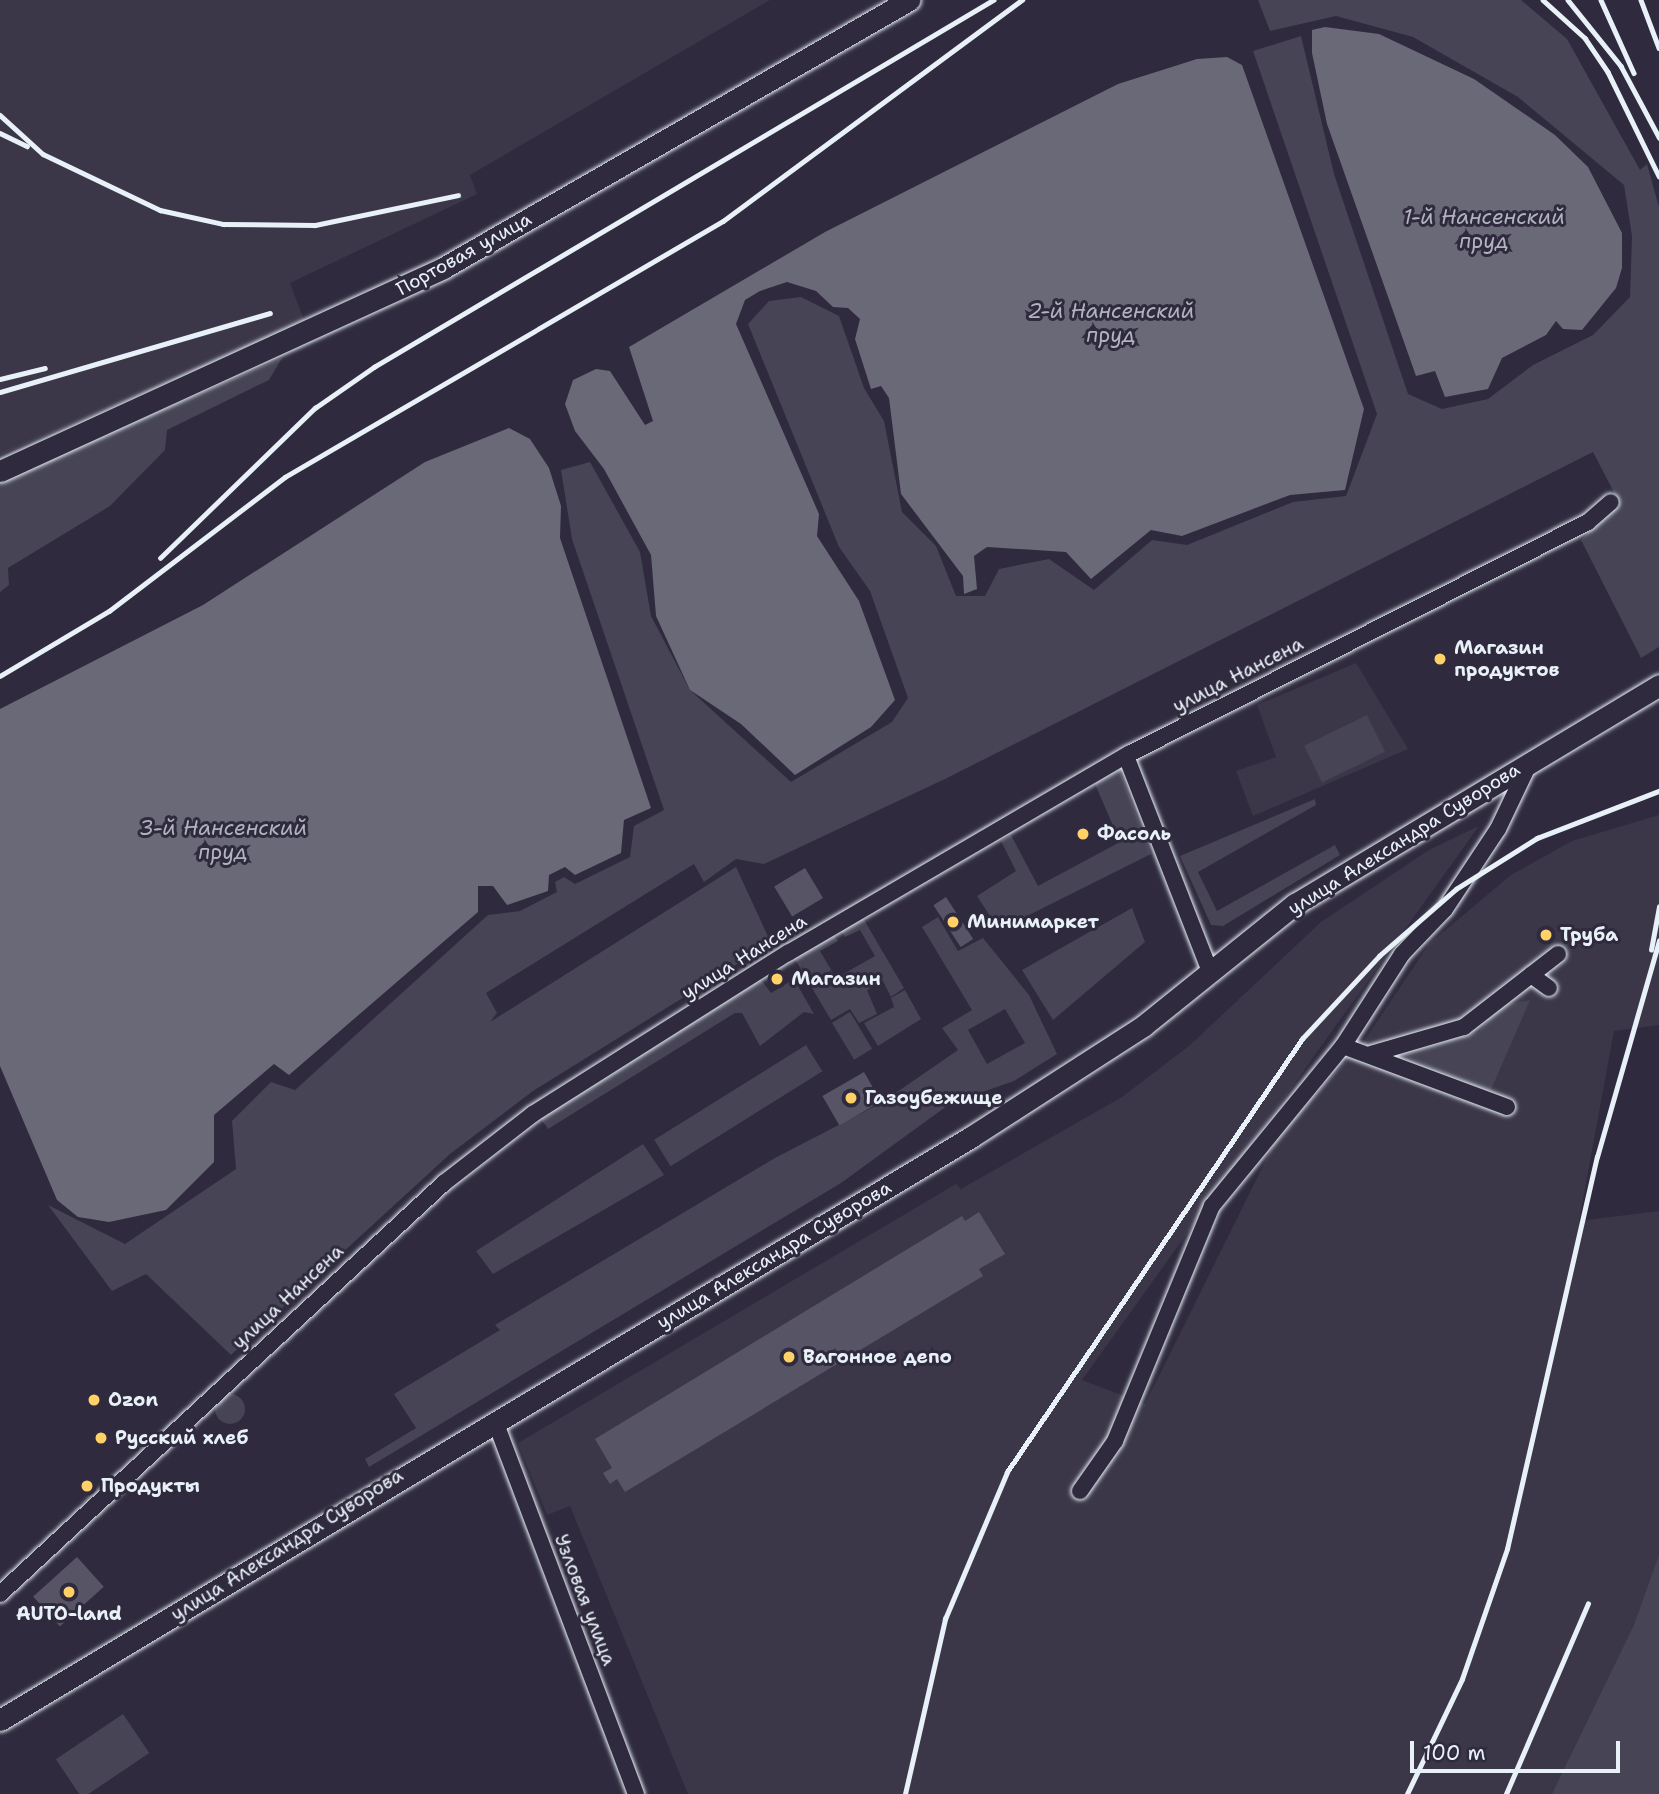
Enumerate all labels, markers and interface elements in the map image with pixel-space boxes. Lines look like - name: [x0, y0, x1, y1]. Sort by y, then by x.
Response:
- water label: 1-й Нансенский пруд: [1403, 204, 1565, 254]
- street label: Портовая улица: [393, 207, 535, 301]
- water label: 2-й Нансенский пруд: [1028, 298, 1194, 348]
- street label: улица Нансена: [1169, 632, 1307, 718]
- place label: Магазин продуктов: [1454, 637, 1559, 681]
- marker: Магазин продуктов: [1432, 651, 1448, 667]
- street label: улица Александра Суворова: [1284, 758, 1524, 920]
- water label: 3-й Нансенский пруд: [139, 815, 307, 865]
- place label: Фасоль: [1097, 823, 1171, 845]
- marker: Фасоль: [1075, 826, 1091, 842]
- street label: улица Нансена: [677, 909, 811, 1005]
- place label: Минимаркет: [967, 911, 1099, 933]
- marker: Минимаркет: [945, 914, 961, 930]
- place label: Труба: [1560, 924, 1618, 946]
- marker: Труба: [1538, 927, 1554, 943]
- place label: Магазин: [791, 968, 881, 990]
- marker: Магазин: [769, 971, 785, 987]
- place label: Газоубежище: [865, 1087, 1003, 1109]
- marker: Газоубежище: [843, 1090, 859, 1106]
- street label: улица Александра Суворова: [653, 1176, 895, 1334]
- street label: улица Нансена: [228, 1240, 348, 1354]
- place label: Вагонное депо: [803, 1346, 952, 1368]
- marker: Вагонное депо: [781, 1349, 797, 1365]
- place label: Ozon: [108, 1389, 158, 1411]
- marker: Ozon: [86, 1392, 102, 1408]
- place label: Русский хлеб: [115, 1427, 248, 1449]
- marker: Русский хлеб: [93, 1430, 109, 1446]
- street label: улица Александра Суворова: [167, 1464, 407, 1626]
- place label: Продукты: [101, 1475, 200, 1497]
- marker: Продукты: [79, 1478, 95, 1494]
- street label: Узловая улица: [550, 1531, 620, 1669]
- marker: AUTO-land: [61, 1584, 77, 1600]
- place label: AUTO-land: [16, 1603, 122, 1625]
- scale bar: [1414, 1728, 1624, 1772]
- text: 100 m: [1423, 1739, 1486, 1767]

